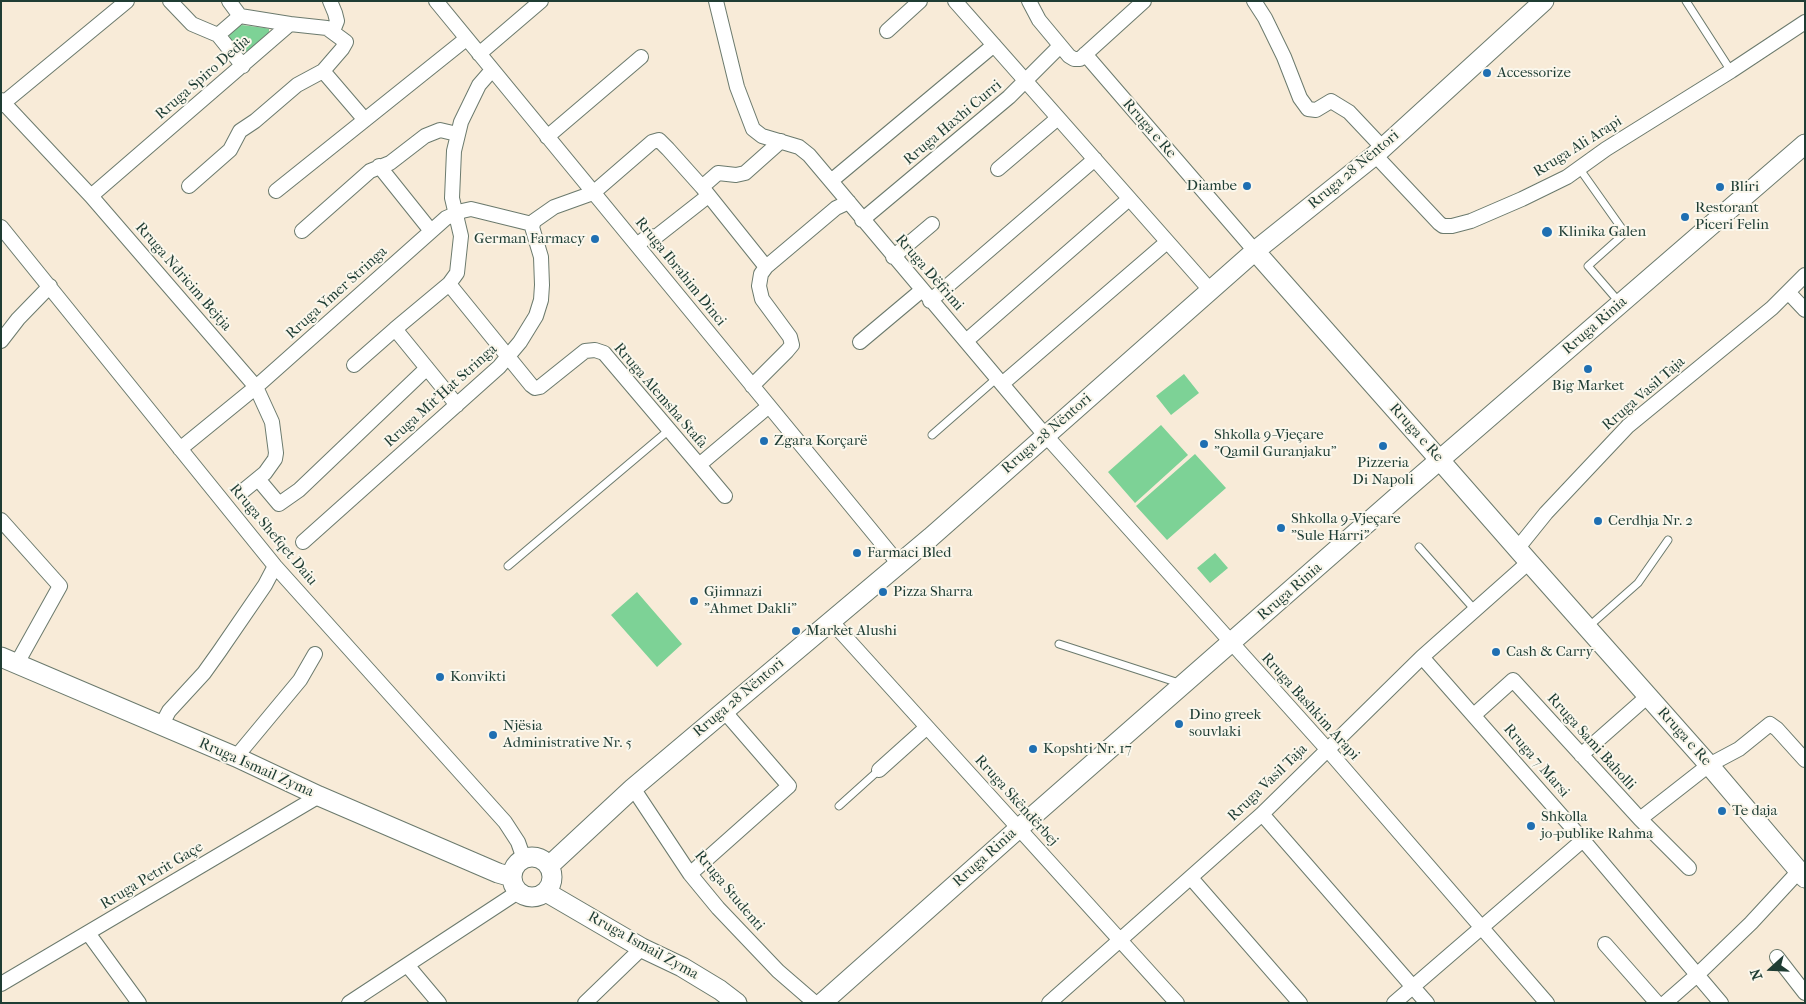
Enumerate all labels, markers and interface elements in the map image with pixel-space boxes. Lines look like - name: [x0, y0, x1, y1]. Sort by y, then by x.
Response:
- street label: Rruga Spiro Dedja: [152, 32, 254, 124]
- place label: Accessorize: [1497, 64, 1571, 82]
- marker: Accessorize: [1481, 67, 1493, 79]
- street label: Rruga Haxhi Curri: [900, 77, 1006, 169]
- street label: Rruga e Re: [1118, 96, 1180, 162]
- street label: Rruga Ali Arapi: [1530, 113, 1626, 181]
- street label: Rruga 28 Nëntori: [1305, 127, 1403, 213]
- place label: Diambe: [1186, 177, 1237, 195]
- place label: Bliri: [1730, 178, 1759, 196]
- marker: Diambe: [1241, 180, 1253, 192]
- marker: Bliri: [1714, 181, 1726, 193]
- place label: Restorant Piceri Felin: [1695, 199, 1769, 234]
- marker: Restorant Piceri Felin: [1679, 211, 1691, 223]
- street label: Rruga Ibrahim Dinci: [631, 214, 729, 330]
- street label: Rruga Ndricim Bejtja: [131, 219, 235, 335]
- place label: Klinika Galen: [1558, 223, 1646, 241]
- marker: Klinika Galen: [1540, 225, 1554, 239]
- place label: German Farmacy: [474, 230, 585, 248]
- street label: Rruga Dëfrimi: [891, 231, 967, 315]
- marker: German Farmacy: [589, 233, 601, 245]
- street label: Rruga Ymer Stringa: [283, 243, 391, 343]
- street label: Rruga Rinia: [1559, 293, 1631, 359]
- street label: Rruga Alemsha Stafa: [609, 340, 711, 452]
- street label: Rruga Mit'Hat Stringa: [381, 341, 501, 451]
- street label: Rruga Vasil Taja: [1599, 353, 1689, 435]
- marker: Big Market: [1582, 363, 1594, 375]
- place label: Big Market: [1552, 377, 1624, 395]
- street label: Rruga 28 Nëntori: [998, 390, 1096, 478]
- street label: Rruga e Re: [1385, 400, 1447, 466]
- place label: Shkolla 9-Vjeçare "Qamil Guranjaku": [1214, 426, 1337, 461]
- place label: Zgara Korçarë: [774, 432, 867, 450]
- marker: Zgara Korçarë: [758, 435, 770, 447]
- marker: Shkolla 9-Vjeçare "Qamil Guranjaku": [1198, 438, 1210, 450]
- marker: Pizzeria Di Napoli: [1377, 440, 1389, 452]
- place label: Pizzeria Di Napoli: [1352, 454, 1414, 489]
- street label: Rruga Shefqet Daiu: [225, 481, 321, 589]
- place label: Shkolla 9-Vjeçare "Sule Harri": [1291, 510, 1401, 545]
- place label: Cerdhja Nr. 2: [1608, 512, 1693, 530]
- marker: Cerdhja Nr. 2: [1592, 515, 1604, 527]
- marker: Shkolla 9-Vjeçare "Sule Harri": [1275, 522, 1287, 534]
- place label: Farmaci Bled: [867, 544, 951, 562]
- marker: Farmaci Bled: [851, 547, 863, 559]
- street label: Rruga Rinia: [1254, 559, 1326, 625]
- place label: Gjimnazi "Ahmet Dakli": [704, 583, 797, 618]
- place label: Pizza Sharra: [893, 583, 973, 601]
- marker: Pizza Sharra: [877, 586, 889, 598]
- marker: Gjimnazi "Ahmet Dakli": [688, 595, 700, 607]
- place label: Market Alushi: [806, 622, 897, 640]
- marker: Market Alushi: [790, 625, 802, 637]
- place label: Cash & Carry: [1506, 643, 1593, 661]
- marker: Cash & Carry: [1490, 646, 1502, 658]
- street label: Rruga Bashkim Arapi: [1257, 650, 1363, 764]
- street label: Rruga 28 Nëntori: [690, 655, 788, 741]
- place label: Konvikti: [450, 668, 506, 686]
- marker: Konvikti: [434, 671, 446, 683]
- street label: Rruga Sami Baholli: [1543, 690, 1639, 794]
- street label: Rruga e Re: [1653, 704, 1715, 770]
- place label: Dino greek souvlaki: [1189, 706, 1261, 741]
- place label: Njësia Administrative Nr. 5: [503, 717, 632, 752]
- marker: Dino greek souvlaki: [1173, 718, 1185, 730]
- street label: Rruga 7 Marsi: [1499, 721, 1573, 801]
- marker: Njësia Administrative Nr. 5: [487, 729, 499, 741]
- street label: Rruga Ismail Zyma: [196, 735, 316, 801]
- place label: Kopshti Nr. 17: [1043, 740, 1132, 758]
- street label: Rruga Vasil Taja: [1224, 741, 1312, 825]
- marker: Kopshti Nr. 17: [1027, 743, 1039, 755]
- street label: Rruga Skëndërbej: [970, 752, 1062, 850]
- place label: Te daja: [1732, 802, 1777, 820]
- marker: Te daja: [1716, 805, 1728, 817]
- place label: Shkolla jo-publike Rahma: [1541, 808, 1653, 843]
- marker: Shkolla jo-publike Rahma: [1525, 820, 1537, 832]
- street label: Rruga Rinia: [950, 825, 1020, 891]
- street label: Rruga Petrit Gaçe: [98, 838, 206, 914]
- street label: Rruga Studenti: [690, 847, 768, 935]
- street label: Rruga Ismail Zyma: [585, 908, 701, 984]
- north arrow: [1746, 944, 1796, 994]
- text: N: [1747, 966, 1766, 982]

